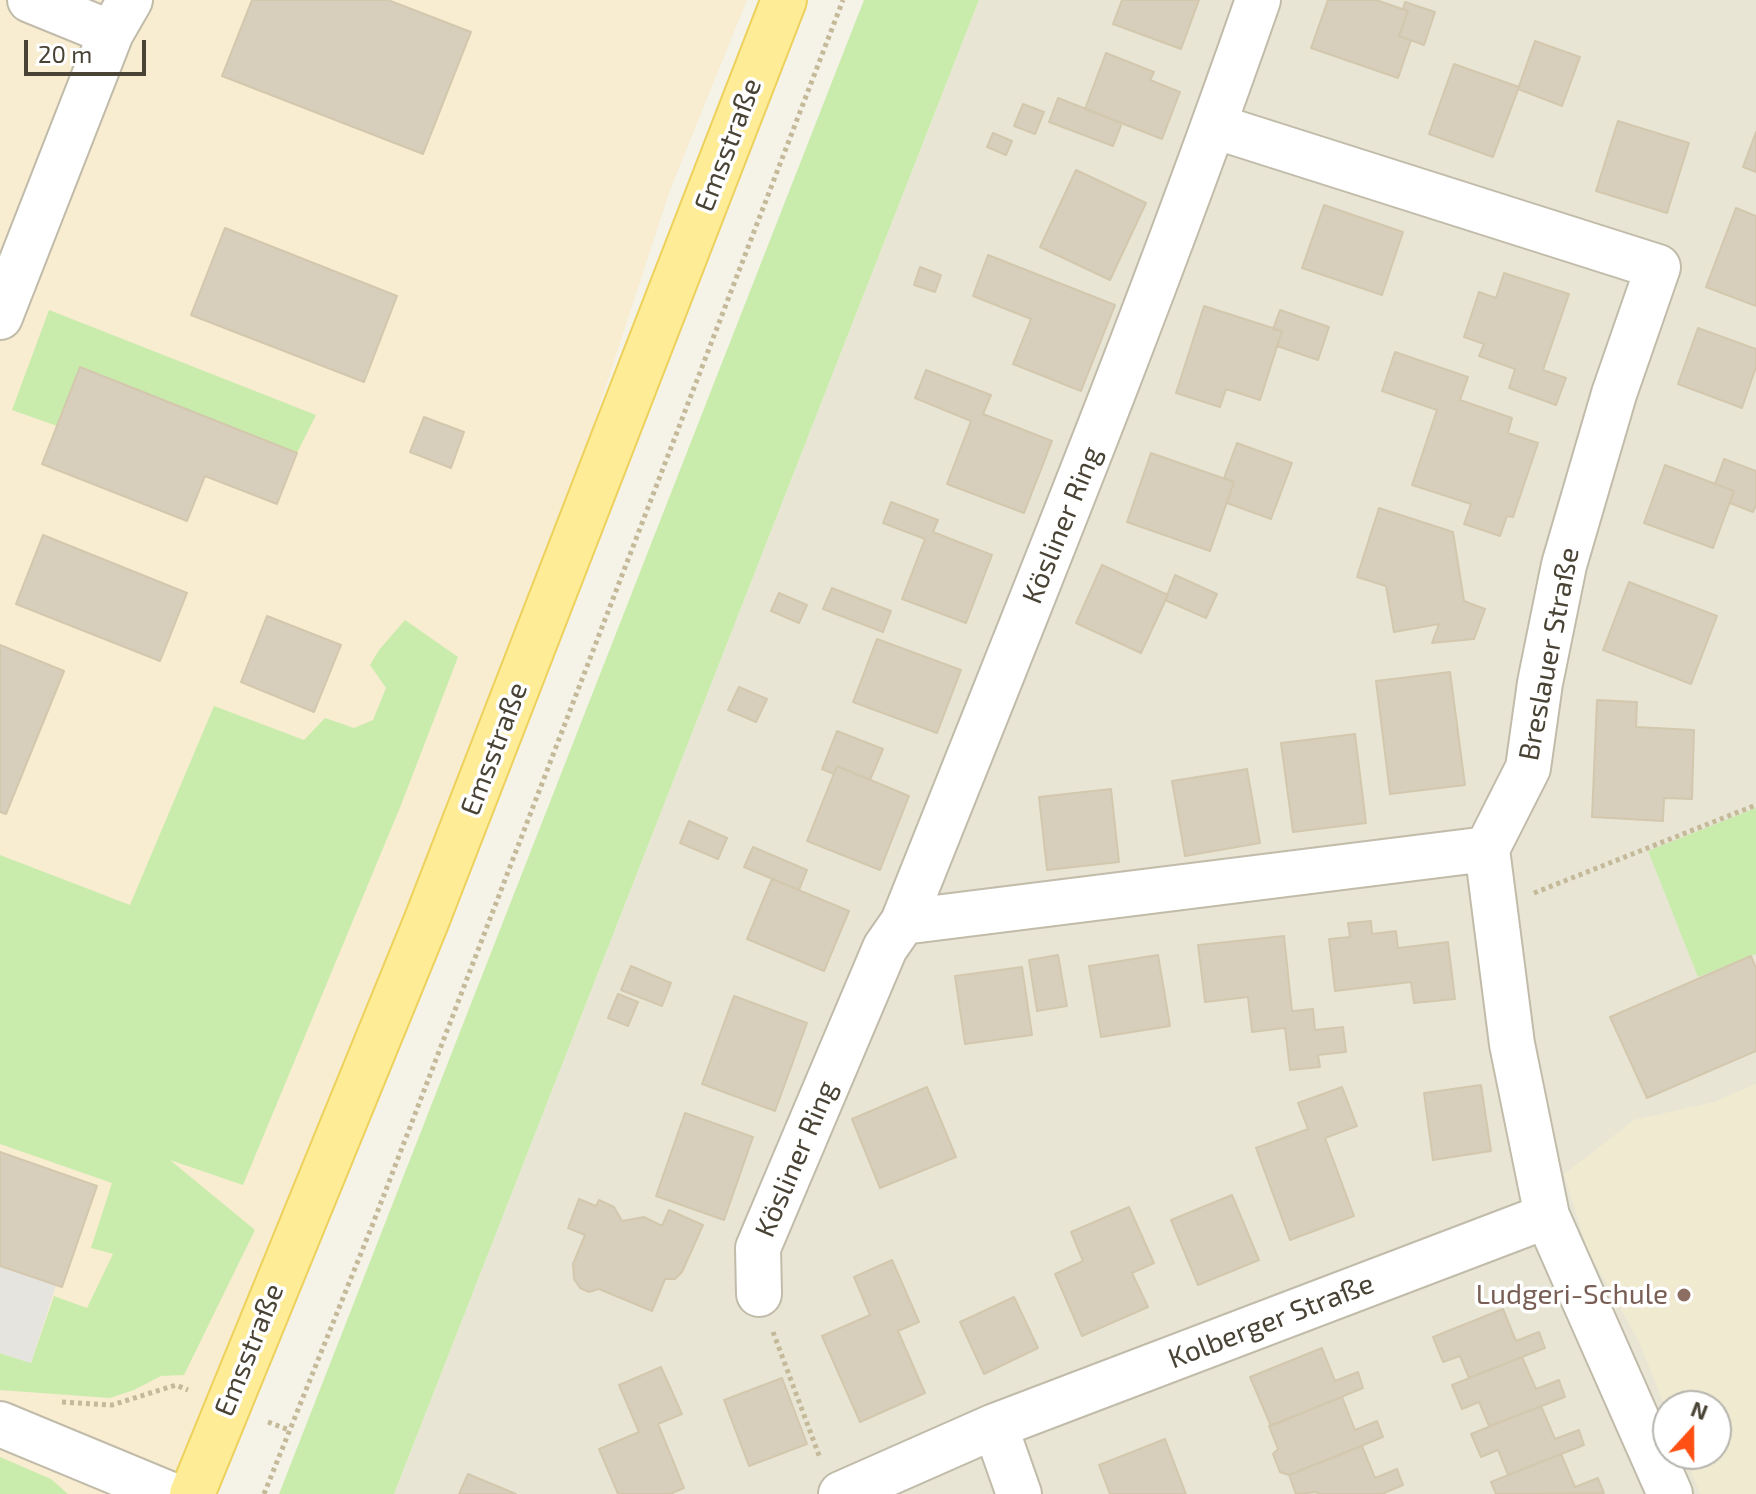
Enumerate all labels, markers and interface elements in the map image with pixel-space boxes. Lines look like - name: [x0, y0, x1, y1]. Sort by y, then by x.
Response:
- scale bar: [28, 24, 150, 74]
- text: 20 m: [38, 39, 92, 68]
- street label: Emsstraße: [687, 74, 769, 216]
- street label: Kösliner Ring: [1015, 442, 1109, 608]
- street label: Breslauer Straße: [1512, 545, 1586, 763]
- street label: Emsstraße: [453, 678, 535, 820]
- street label: Kösliner Ring: [748, 1076, 844, 1242]
- street label: Kolberger Straße: [1164, 1266, 1378, 1376]
- place label: Ludgeri-Schule: [1476, 1278, 1668, 1312]
- street label: Emsstraße: [207, 1279, 291, 1421]
- marker: Ludgeri-Schule: [1675, 1286, 1693, 1304]
- north arrow: [1652, 1390, 1732, 1470]
- text: N: [1688, 1394, 1712, 1424]

